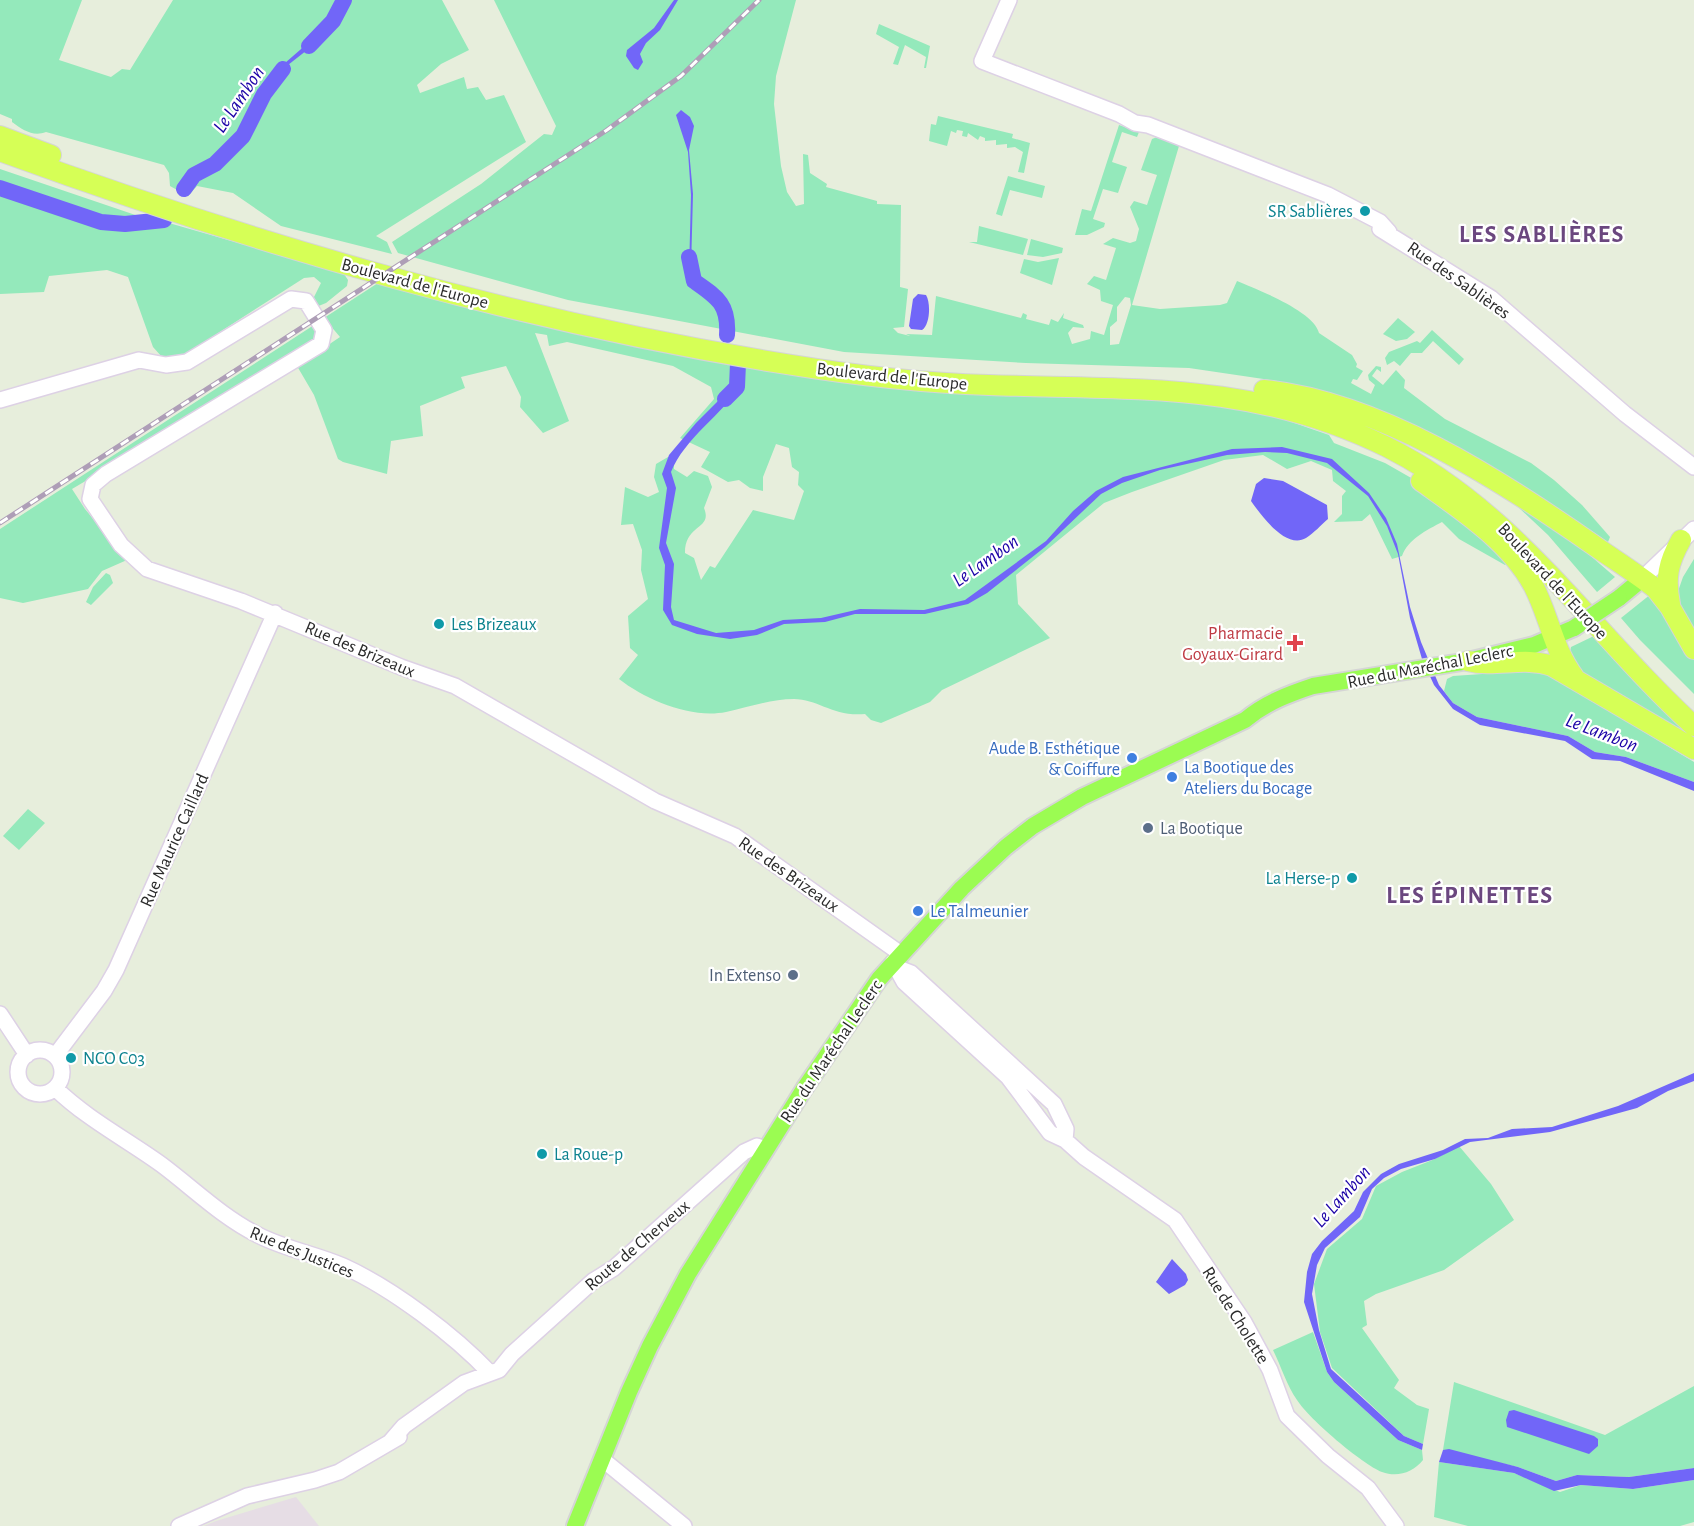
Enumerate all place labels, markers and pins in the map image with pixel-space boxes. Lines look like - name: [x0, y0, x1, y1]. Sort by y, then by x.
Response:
- place label: SR Sablières: [1268, 203, 1353, 221]
- marker: SR Sablières: [1358, 204, 1372, 218]
- place label: Les Brizeaux: [451, 616, 537, 634]
- marker: Les Brizeaux: [432, 617, 446, 631]
- place label: Pharmacie Goyaux-Girard: [1182, 625, 1283, 664]
- marker: Pharmacie Goyaux-Girard: [1288, 636, 1302, 650]
- place label: Aude B. Esthétique & Coiffure: [989, 740, 1120, 779]
- marker: Aude B. Esthétique & Coiffure: [1125, 751, 1139, 765]
- place label: La Bootique des Ateliers du Bocage: [1184, 759, 1312, 798]
- marker: La Bootique des Ateliers du Bocage: [1165, 770, 1179, 784]
- place label: La Bootique: [1160, 820, 1243, 838]
- marker: La Bootique: [1141, 821, 1155, 835]
- place label: La Herse-p: [1266, 870, 1340, 888]
- marker: La Herse-p: [1345, 871, 1359, 885]
- place label: Le Talmeunier: [930, 903, 1029, 921]
- marker: Le Talmeunier: [911, 904, 925, 918]
- place label: In Extenso: [709, 967, 781, 985]
- marker: In Extenso: [786, 968, 800, 982]
- place label: NCO C03: [83, 1050, 145, 1068]
- marker: NCO C03: [64, 1051, 78, 1065]
- place label: La Roue-p: [554, 1146, 623, 1164]
- marker: La Roue-p: [535, 1147, 549, 1161]

